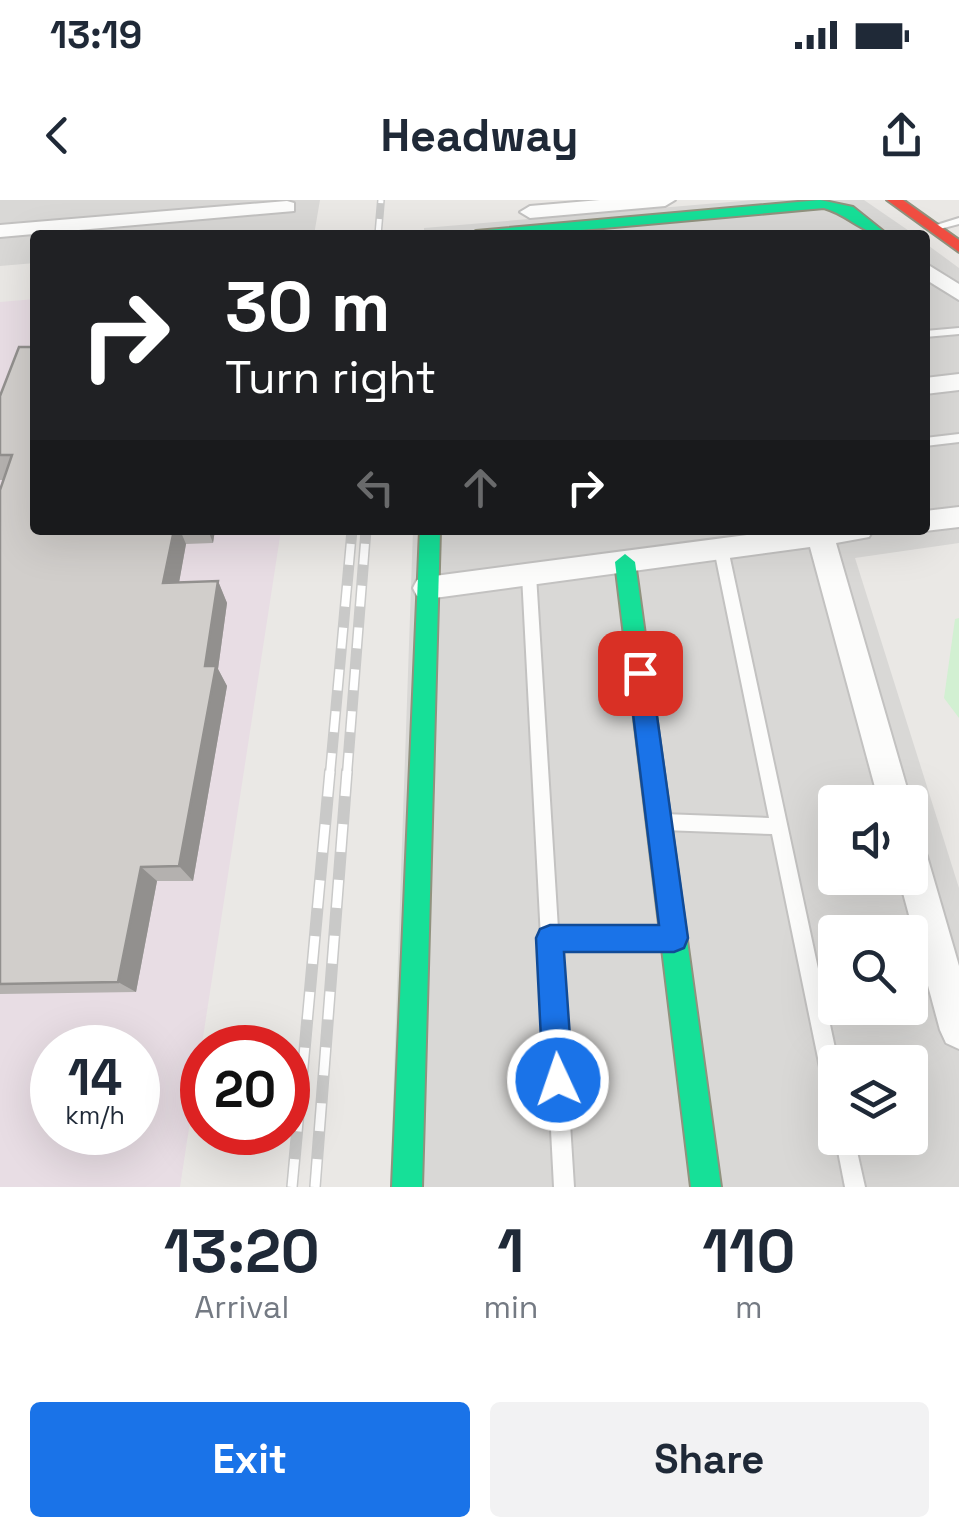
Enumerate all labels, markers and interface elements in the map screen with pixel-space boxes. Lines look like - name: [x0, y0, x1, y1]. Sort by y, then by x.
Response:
- text: 13:19: [50, 11, 142, 59]
- text: Headway: [380, 107, 579, 164]
- icon: back: [30, 108, 85, 163]
- icon: share: [874, 108, 929, 163]
- text: 30 m: [225, 262, 390, 351]
- icon: right: [60, 270, 190, 400]
- text: Turn right: [225, 349, 436, 406]
- icon: left: [348, 460, 403, 515]
- icon: ahead: [453, 460, 508, 515]
- icon: right: [558, 460, 613, 515]
- pin: [598, 631, 683, 716]
- icon: arrive: [613, 646, 668, 701]
- map controls: [818, 785, 928, 1155]
- button: sound: [818, 785, 928, 895]
- button: search: [818, 915, 928, 1025]
- speed limit sign: 20: [180, 1025, 310, 1155]
- position arrow: [506, 1028, 610, 1132]
- button: layers: [818, 1045, 928, 1155]
- text: 14: [68, 1046, 122, 1110]
- text: km/h: [65, 1099, 125, 1131]
- text: 13:20: [164, 1213, 320, 1290]
- text: 1: [497, 1213, 524, 1290]
- text: 110: [702, 1213, 795, 1290]
- text: Arrival: [194, 1287, 289, 1327]
- text: min: [483, 1287, 538, 1327]
- text: m: [735, 1287, 762, 1327]
- button: Exit: [30, 1402, 470, 1517]
- button: Share: [490, 1402, 929, 1517]

